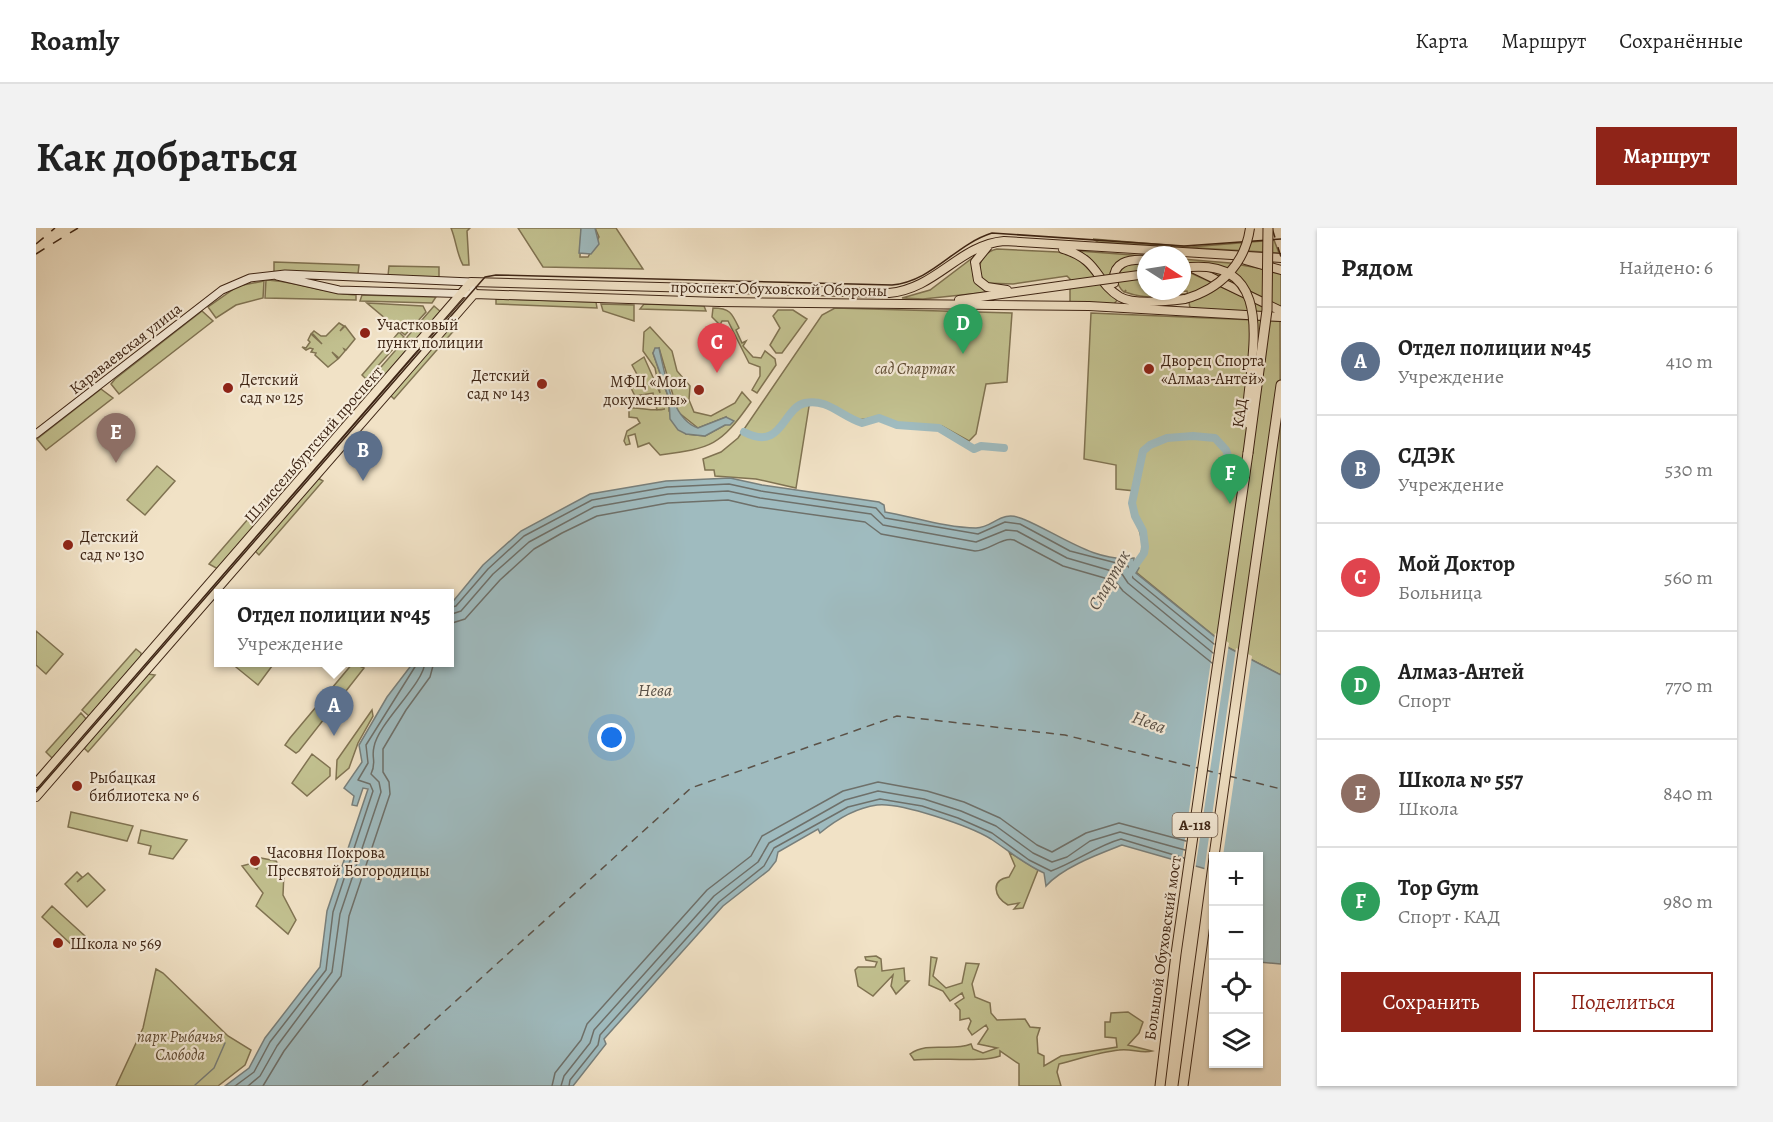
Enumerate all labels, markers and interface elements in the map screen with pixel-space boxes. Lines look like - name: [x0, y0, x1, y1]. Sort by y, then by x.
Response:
- text: Roamly: [30, 22, 119, 60]
- text: Карта: [1415, 27, 1468, 55]
- text: Маршрут: [1501, 27, 1586, 55]
- text: Сохранённые: [1619, 27, 1743, 55]
- button: Маршрут: [1596, 127, 1737, 185]
- text: Как добраться: [36, 128, 298, 185]
- north arrow: [1137, 246, 1191, 300]
- text: Рядом: [1341, 250, 1413, 285]
- text: Найдено: 6: [1619, 254, 1713, 281]
- street label: проспект Обуховской Обороны: [670, 276, 888, 302]
- street label: Караваевская улица: [65, 298, 187, 400]
- pin: D: [944, 304, 982, 354]
- place label: Участковый пункт полиции: [377, 314, 483, 354]
- pin: C: [698, 324, 736, 373]
- marker: Участковый пункт полиции: [358, 326, 372, 340]
- text: Отдел полиции №45: [1398, 333, 1591, 363]
- text: A: [1354, 348, 1367, 375]
- text: 410 m: [1666, 348, 1713, 375]
- place label: Дворец Спорта «Алмаз-Антей»: [1161, 350, 1265, 390]
- park label: сад Спартак: [875, 358, 955, 380]
- street label: Шлиссельбургский проспект: [239, 361, 388, 528]
- marker: Дворец Спорта «Алмаз-Антей»: [1142, 362, 1156, 376]
- text: Учреждение: [1398, 363, 1504, 390]
- place label: Детский сад № 143: [467, 365, 530, 405]
- place label: Детский сад № 125: [240, 369, 304, 409]
- place label: МФЦ «Мои документы»: [603, 371, 687, 411]
- marker: Детский сад № 143: [535, 377, 549, 391]
- marker: Детский сад № 125: [221, 381, 235, 395]
- marker: МФЦ «Мои документы»: [692, 383, 706, 397]
- street label: КАД: [1227, 397, 1253, 429]
- pin: E: [96, 414, 136, 463]
- pin: B: [344, 432, 382, 481]
- text: СДЭК: [1398, 441, 1455, 471]
- pin: F: [1210, 454, 1250, 504]
- text: B: [1354, 456, 1367, 483]
- text: 530 m: [1665, 456, 1713, 483]
- text: Учреждение: [1398, 471, 1504, 498]
- place label: Детский сад № 130: [80, 526, 144, 566]
- marker: Детский сад № 130: [61, 538, 75, 552]
- water label: Спартак: [1082, 546, 1136, 614]
- text: Мой Доктор: [1398, 549, 1515, 579]
- text: C: [1354, 564, 1367, 591]
- text: 560 m: [1664, 564, 1713, 591]
- text: Больница: [1398, 579, 1482, 606]
- popup: [214, 589, 454, 667]
- text: Отдел полиции №45: [237, 600, 431, 630]
- text: Учреждение: [237, 630, 343, 657]
- text: Алмаз-Антей: [1398, 657, 1524, 687]
- text: D: [1354, 672, 1367, 699]
- text: 770 m: [1665, 672, 1713, 699]
- water label: Нева: [638, 678, 672, 702]
- pin: A: [314, 686, 354, 736]
- text: Спорт: [1398, 687, 1451, 714]
- water label: Нева: [1129, 705, 1169, 739]
- your location: [597, 723, 626, 752]
- text: Школа № 557: [1398, 765, 1523, 795]
- place label: Рыбацкая библиотека № 6: [89, 767, 199, 807]
- marker: Рыбацкая библиотека № 6: [70, 779, 84, 793]
- text: E: [1355, 780, 1366, 807]
- text: 840 m: [1663, 780, 1713, 807]
- text: Школа: [1398, 795, 1458, 822]
- road number: А-118: [1172, 813, 1218, 837]
- place label: Часовня Покрова Пресвятой Богородицы: [267, 842, 430, 882]
- map controls: [1209, 852, 1263, 1068]
- button: +: [1209, 852, 1263, 906]
- marker: Часовня Покрова Пресвятой Богородицы: [248, 854, 262, 868]
- street label: Большой Обуховский мост: [1139, 855, 1187, 1042]
- text: Top Gym: [1398, 873, 1479, 903]
- text: F: [1355, 888, 1366, 915]
- text: 980 m: [1663, 888, 1713, 915]
- text: Спорт · КАД: [1398, 903, 1500, 930]
- button: −: [1209, 906, 1263, 960]
- place label: Школа № 569: [70, 933, 161, 955]
- marker: Школа № 569: [51, 936, 65, 950]
- button: locate: [1209, 960, 1263, 1014]
- button: Сохранить: [1341, 972, 1521, 1032]
- button: Поделиться: [1533, 972, 1713, 1032]
- button: layers: [1209, 1014, 1263, 1068]
- park label: парк Рыбачья Слобода: [137, 1026, 223, 1066]

